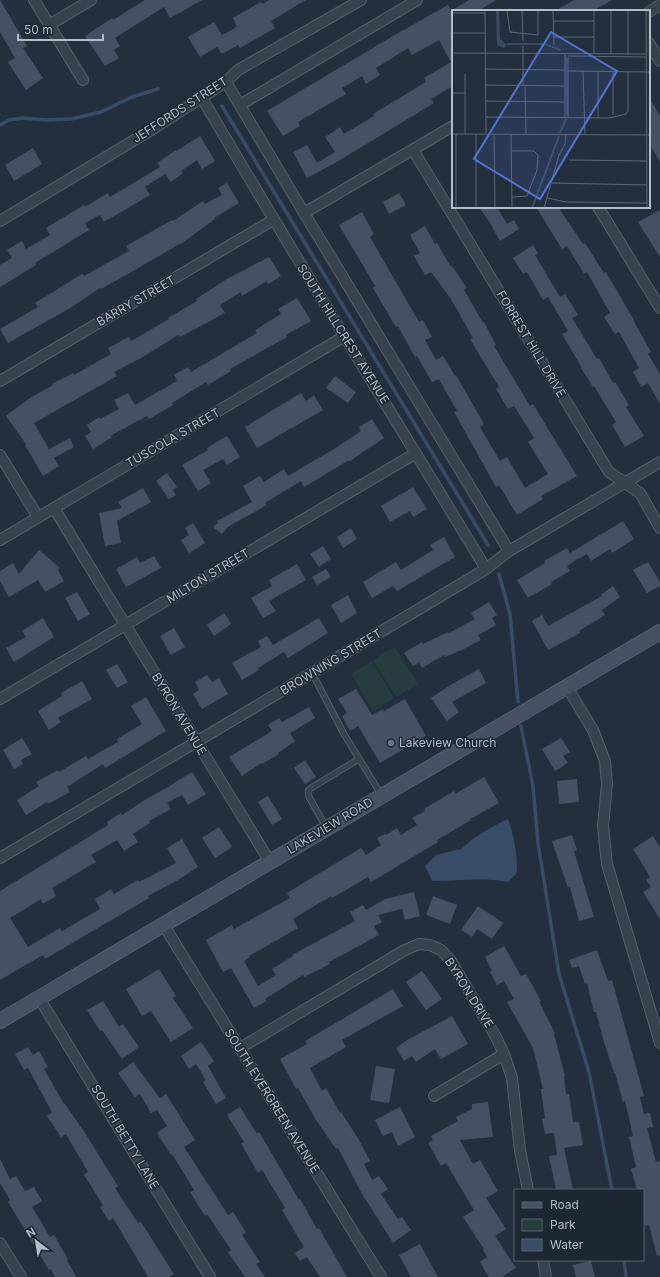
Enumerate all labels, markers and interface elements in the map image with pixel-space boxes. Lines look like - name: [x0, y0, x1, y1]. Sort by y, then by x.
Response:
- inset map: [452, 10, 650, 208]
- scale bar: [18, 16, 103, 42]
- text: 50 m: [24, 22, 53, 37]
- street label: JEFFORDS STREET: [129, 73, 230, 146]
- street label: SOUTH HILLCREST AVENUE: [294, 261, 393, 406]
- street label: BARRY STREET: [94, 272, 178, 329]
- street label: FORREST HILL DRIVE: [494, 288, 569, 400]
- street label: TUSCOLA STREET: [123, 404, 223, 471]
- street label: MILTON STREET: [164, 545, 252, 606]
- street label: BROWNING STREET: [277, 625, 384, 698]
- street label: BYRON AVENUE: [149, 670, 210, 758]
- place label: Lakeview Church: [399, 735, 496, 750]
- marker: Lakeview Church: [386, 738, 396, 748]
- street label: LAKEVIEW ROAD: [284, 794, 375, 857]
- street label: BYRON DRIVE: [442, 955, 497, 1031]
- street label: SOUTH EVERGREEN AVENUE: [222, 1026, 323, 1176]
- street label: SOUTH BETTY LANE: [88, 1082, 163, 1192]
- legend: [514, 1189, 644, 1261]
- text: Road: [550, 1197, 579, 1212]
- text: Park: [550, 1217, 576, 1232]
- north arrow: [16, 1221, 56, 1261]
- text: N: [24, 1224, 38, 1241]
- text: Water: [550, 1237, 584, 1252]

